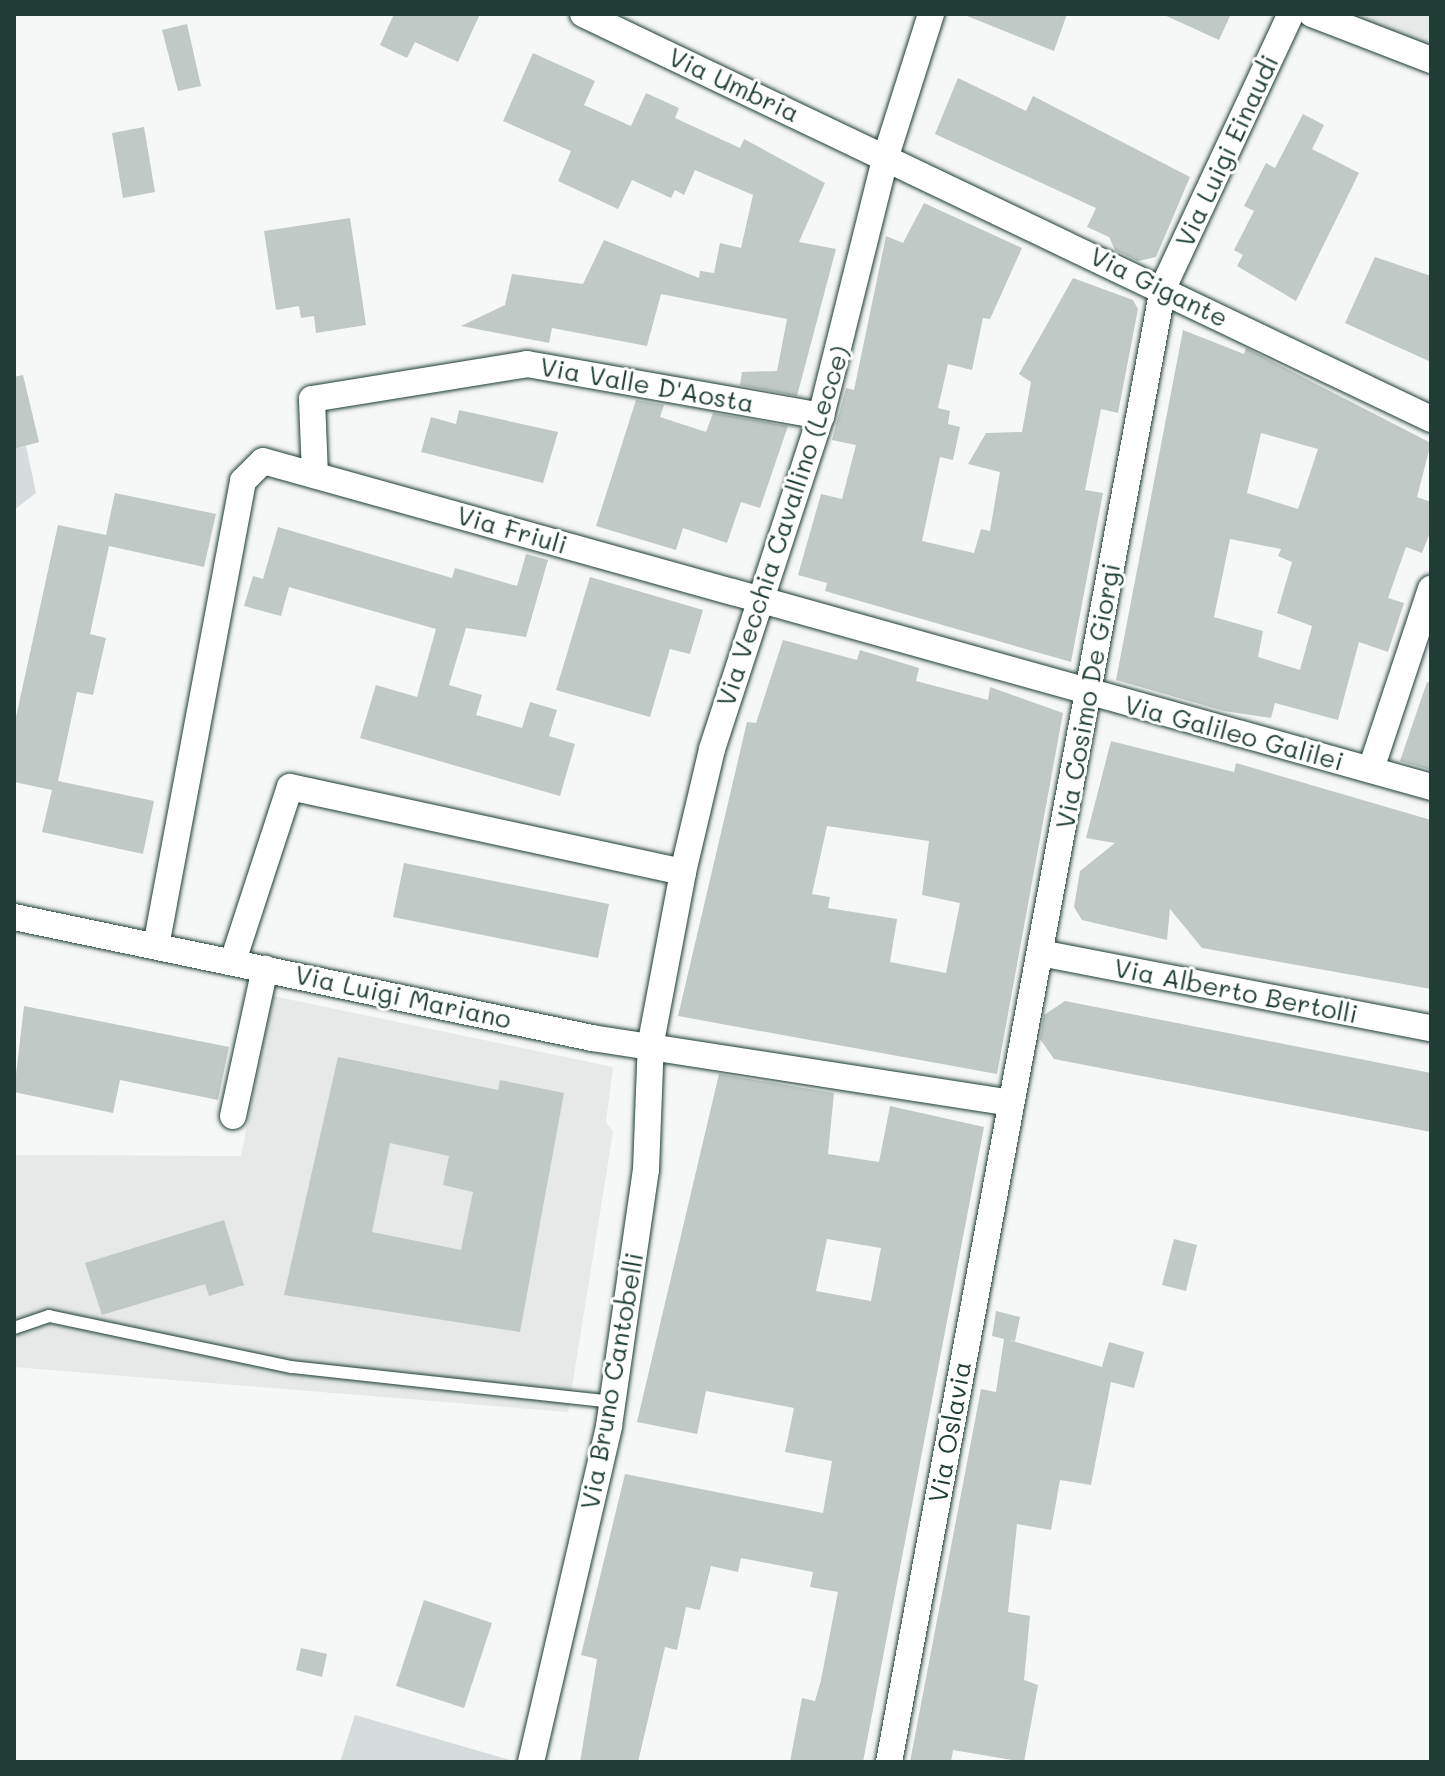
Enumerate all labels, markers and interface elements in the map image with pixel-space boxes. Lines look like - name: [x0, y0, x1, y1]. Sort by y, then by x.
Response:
- street label: Via Umbria: [664, 41, 804, 129]
- street label: Via Luigi Einaudi: [1169, 50, 1285, 252]
- street label: Via Gigante: [1085, 240, 1233, 334]
- street label: Via Vecchia Cavallino (Lecce): [710, 342, 856, 710]
- street label: Via Valle D'Aosta: [538, 351, 756, 419]
- street label: Via Friuli: [453, 499, 571, 561]
- street label: Via Cosimo De Giorgi: [1049, 561, 1127, 831]
- street label: Via Galileo Galilei: [1121, 689, 1347, 777]
- street label: Via Alberto Bertolli: [1111, 952, 1361, 1030]
- street label: Via Luigi Mariano: [292, 959, 514, 1035]
- street label: Via Bruno Cantobelli: [574, 1250, 650, 1512]
- street label: Via Oslavia: [922, 1359, 978, 1505]

